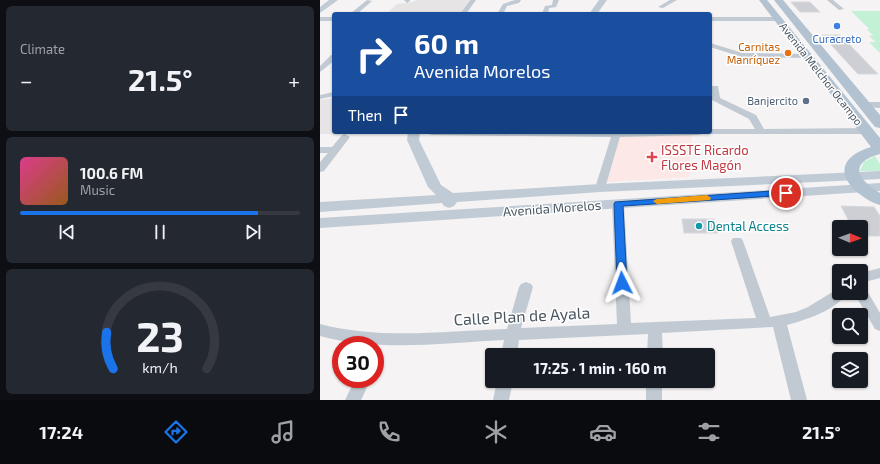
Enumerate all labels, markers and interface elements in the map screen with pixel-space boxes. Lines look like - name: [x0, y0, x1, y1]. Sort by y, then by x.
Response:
- street label: Avenida Melchor Ocampo: [777, 20, 866, 128]
- marker: Curacreto: [832, 21, 842, 31]
- text: 60 m: [414, 26, 479, 60]
- icon: right: [348, 28, 400, 80]
- place label: Curacreto: [813, 32, 861, 45]
- place label: Carnitas Manríquez: [727, 40, 780, 66]
- text: Climate: [20, 41, 65, 57]
- marker: Carnitas Manríquez: [783, 48, 793, 58]
- text: Avenida Morelos: [414, 60, 550, 82]
- text: 21.5°: [128, 61, 193, 97]
- text: −: [20, 67, 33, 93]
- text: +: [288, 67, 300, 93]
- place label: Banjercito: [747, 94, 798, 108]
- marker: Banjercito: [801, 96, 811, 106]
- icon: arrive: [390, 104, 412, 126]
- text: Then: [348, 106, 382, 124]
- place label: ISSSTE Ricardo Flores Magón: [661, 142, 749, 173]
- marker: ISSSTE Ricardo Flores Magón: [646, 151, 658, 163]
- text: 100.6 FM: [80, 164, 143, 182]
- pin: [769, 176, 803, 210]
- text: Music: [80, 182, 115, 198]
- icon: arrive: [775, 182, 797, 204]
- street label: Avenida Morelos: [502, 197, 602, 219]
- place label: Dental Access: [707, 218, 789, 234]
- north arrow: [832, 220, 868, 256]
- map controls: [832, 220, 868, 388]
- icon: previous: [56, 221, 78, 243]
- icon: pause: [149, 221, 171, 243]
- icon: next: [242, 221, 264, 243]
- marker: Dental Access: [694, 221, 704, 231]
- position arrow: [601, 262, 643, 304]
- button: sound: [832, 264, 868, 300]
- street label: Calle Plan de Ayala: [453, 302, 591, 329]
- button: search: [832, 308, 868, 344]
- text: 23: [136, 310, 184, 360]
- speed limit sign: 30: [332, 336, 384, 388]
- button: layers: [832, 352, 868, 388]
- text: km/h: [142, 359, 178, 376]
- text: 17:25 · 1 min · 160 m: [533, 359, 667, 377]
- icon: directions: [162, 418, 190, 446]
- icon: music: [269, 418, 297, 446]
- icon: phone: [375, 418, 403, 446]
- icon: climate: [482, 418, 510, 446]
- icon: car: [589, 418, 617, 446]
- icon: filters: [695, 418, 723, 446]
- text: 17:24: [39, 421, 83, 443]
- text: 21.5°: [802, 421, 841, 443]

